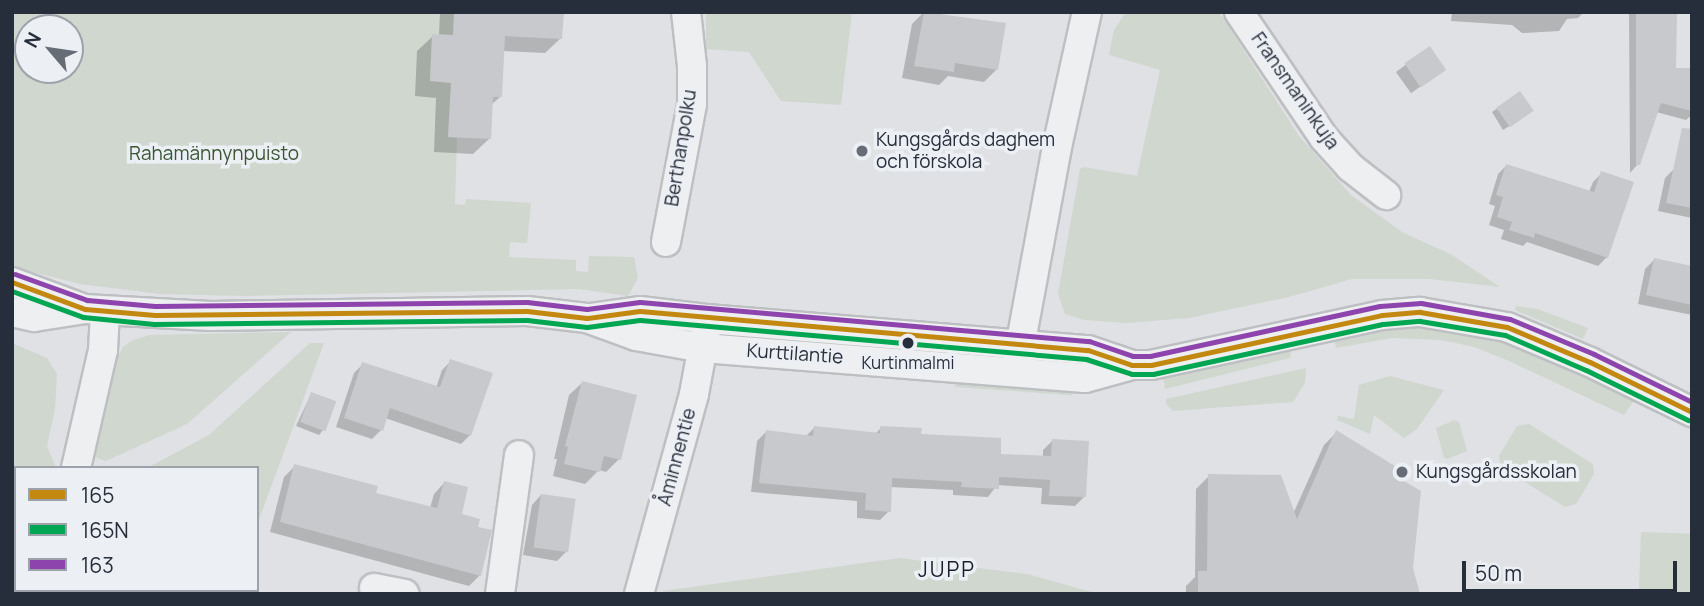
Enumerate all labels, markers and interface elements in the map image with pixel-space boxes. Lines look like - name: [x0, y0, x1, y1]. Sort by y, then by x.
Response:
- north arrow: [14, 14, 84, 84]
- text: N: [18, 28, 47, 52]
- street label: Fransmaninkuja: [1246, 28, 1344, 154]
- street label: Berthanpolku: [661, 88, 701, 208]
- place label: Kungsgårds daghem och förskola: [876, 129, 1055, 173]
- park label: Rahamännynpuisto: [129, 143, 299, 165]
- marker: Kungsgårds daghem och förskola: [854, 143, 870, 159]
- marker: Kurtinmalmi: [901, 336, 915, 350]
- street label: Kurttilantie: [746, 339, 844, 369]
- place label: Kurtinmalmi: [862, 353, 954, 373]
- street label: Åminnentie: [653, 406, 701, 508]
- place label: Kungsgårdsskolan: [1416, 461, 1577, 483]
- marker: Kungsgårdsskolan: [1394, 464, 1410, 480]
- legend: [14, 466, 259, 592]
- text: 165: [81, 481, 114, 509]
- text: 165N: [81, 516, 129, 544]
- scale bar: [1466, 546, 1681, 590]
- text: 163: [81, 551, 114, 579]
- district label: JUPP: [919, 556, 975, 582]
- text: 50 m: [1475, 559, 1522, 587]

